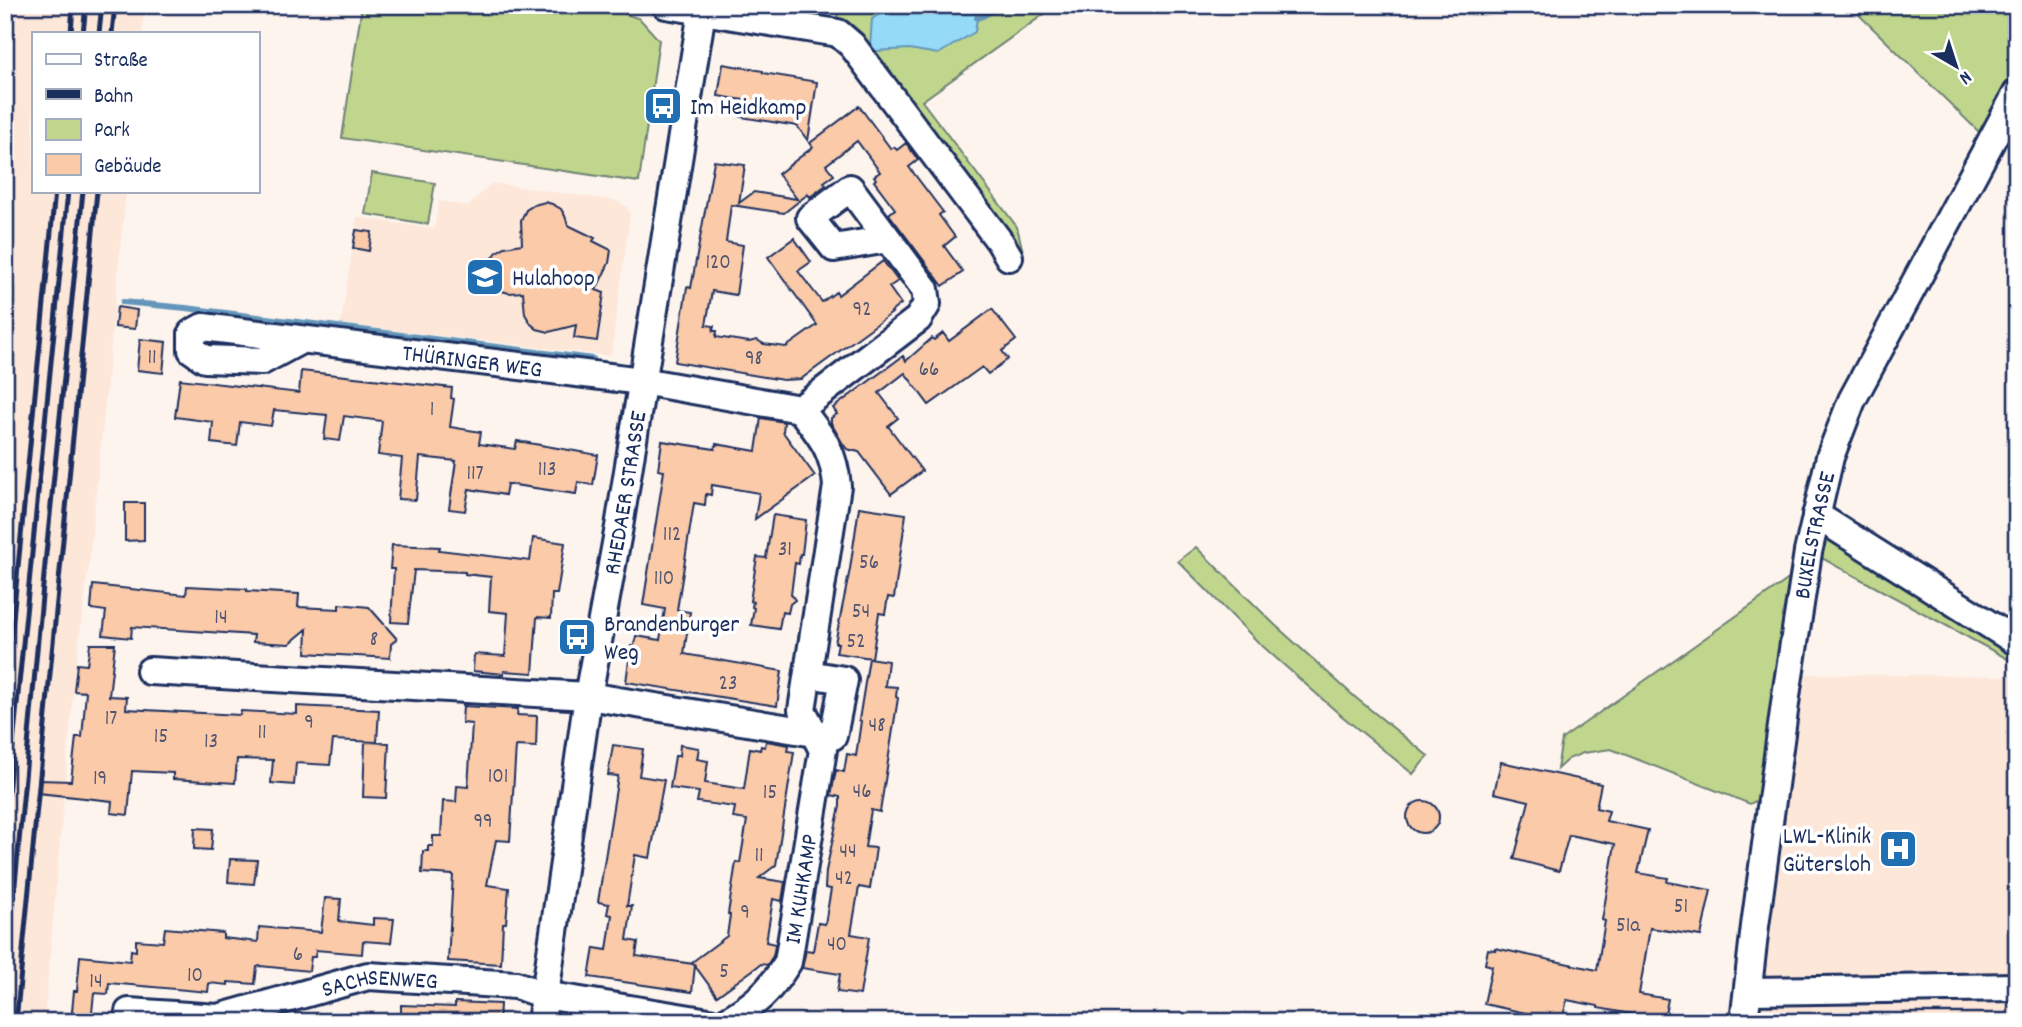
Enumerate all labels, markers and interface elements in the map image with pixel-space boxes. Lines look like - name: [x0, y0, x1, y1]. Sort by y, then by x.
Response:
- legend: [32, 32, 259, 192]
- north arrow: [1920, 32, 1990, 102]
- text: Straße: [94, 47, 148, 77]
- text: N: [1952, 63, 1977, 90]
- text: Bahn: [94, 83, 133, 113]
- bus stop icon: Im Heidkamp: [642, 85, 684, 127]
- place label: Im Heidkamp: [690, 92, 807, 126]
- text: Park: [94, 117, 130, 147]
- text: Gebäude: [94, 153, 162, 183]
- house number: 120: [705, 249, 731, 279]
- school or university icon: Hulahoop: [464, 256, 506, 298]
- place label: Hulahoop: [512, 263, 595, 297]
- house number: 92: [853, 296, 871, 326]
- street label: THÜRINGER WEG: [400, 338, 544, 389]
- house number: 11: [147, 344, 157, 374]
- house number: 98: [745, 345, 763, 375]
- house number: 66: [919, 356, 939, 386]
- house number: 1: [430, 396, 434, 426]
- street label: RHEDAER STRASSE: [597, 409, 657, 578]
- house number: 113: [538, 456, 556, 486]
- house number: 117: [466, 460, 484, 490]
- street label: BUXELSTRASSE: [1787, 469, 1846, 602]
- house number: 112: [663, 521, 681, 551]
- house number: 31: [778, 536, 792, 566]
- house number: 56: [859, 549, 879, 579]
- house number: 110: [654, 565, 674, 595]
- house number: 54: [852, 598, 870, 628]
- house number: 14: [214, 604, 228, 634]
- place label: Brandenburger Weg: [604, 609, 739, 671]
- bus stop icon: Brandenburger Weg: [556, 616, 598, 658]
- house number: 8: [370, 626, 378, 656]
- house number: 52: [847, 628, 865, 658]
- house number: 23: [719, 670, 737, 700]
- house number: 17: [105, 705, 117, 735]
- house number: 9: [304, 709, 314, 739]
- house number: 48: [868, 712, 886, 742]
- house number: 11: [257, 719, 267, 749]
- house number: 15: [154, 723, 168, 753]
- house number: 13: [204, 728, 218, 758]
- house number: 101: [488, 763, 508, 793]
- house number: 19: [93, 765, 107, 795]
- house number: 46: [852, 778, 872, 808]
- house number: 15: [763, 779, 777, 809]
- house number: 99: [473, 808, 493, 838]
- place label: LWL-Klinik Gütersloh: [1783, 821, 1871, 883]
- hospital icon: LWL-Klinik Gütersloh: [1877, 828, 1919, 870]
- street label: IM KUHKAMP: [777, 832, 828, 947]
- house number: 44: [839, 838, 857, 868]
- house number: 11: [754, 842, 764, 872]
- house number: 42: [835, 865, 853, 895]
- house number: 51: [1674, 893, 1688, 923]
- house number: 9: [740, 899, 750, 929]
- house number: 51a: [1616, 912, 1641, 942]
- house number: 40: [827, 931, 847, 961]
- house number: 6: [293, 941, 303, 971]
- house number: 5: [719, 958, 729, 988]
- house number: 10: [187, 962, 203, 992]
- street label: SACHSENWEG: [318, 962, 439, 1008]
- house number: 14: [89, 968, 103, 998]

